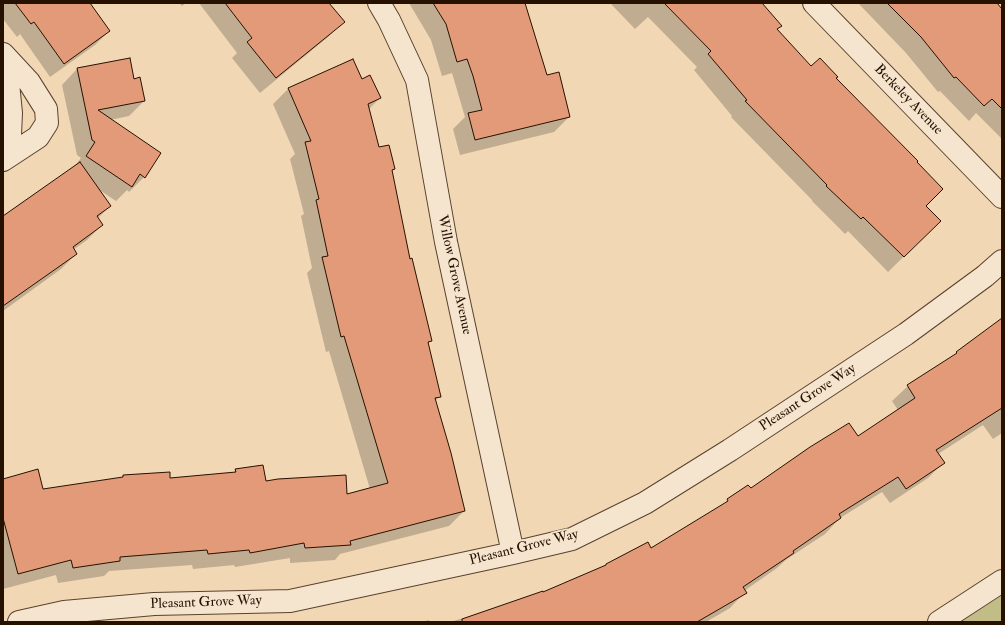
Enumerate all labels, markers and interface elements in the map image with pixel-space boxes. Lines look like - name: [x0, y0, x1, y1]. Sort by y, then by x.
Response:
- street label: Berkeley Avenue: [870, 61, 946, 139]
- street label: Willow Grove Avenue: [433, 214, 475, 336]
- street label: Pleasant Grove Way: [757, 361, 859, 435]
- street label: Pleasant Grove Way: [468, 526, 580, 570]
- street label: Pleasant Grove Way: [150, 593, 262, 613]

